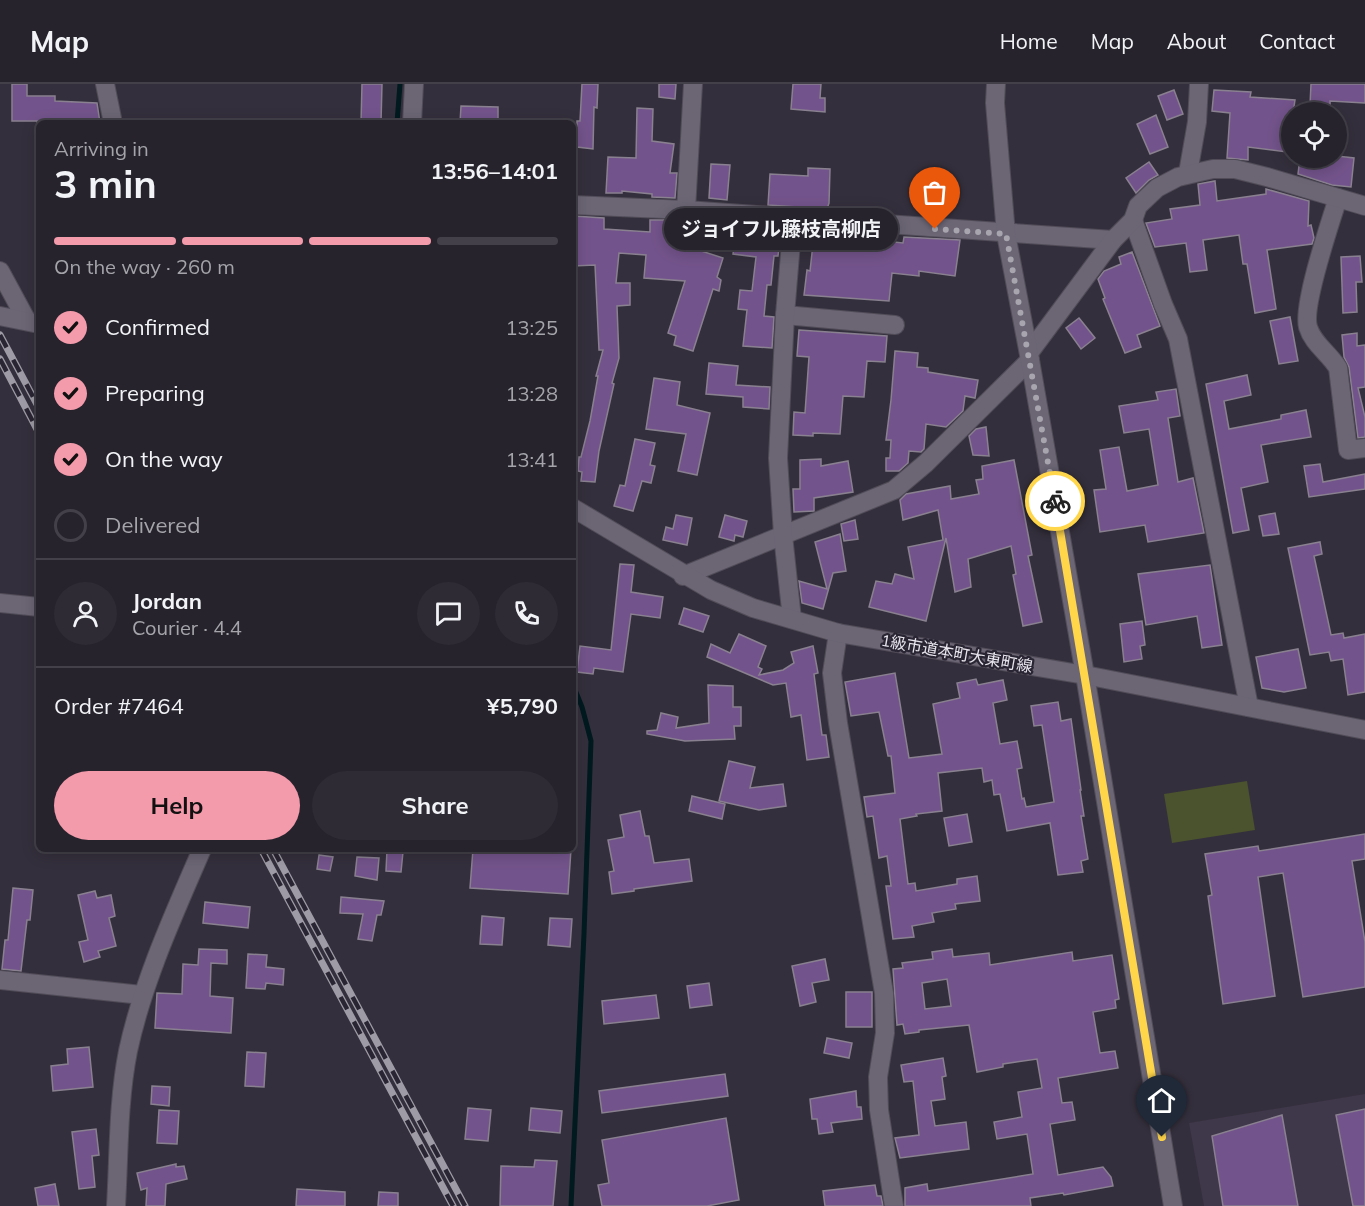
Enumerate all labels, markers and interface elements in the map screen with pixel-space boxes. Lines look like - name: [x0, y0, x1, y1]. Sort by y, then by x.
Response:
- text: Map: [30, 24, 89, 59]
- text: Home: [1000, 28, 1058, 54]
- text: Map: [1091, 28, 1134, 54]
- text: About: [1167, 28, 1226, 54]
- text: Contact: [1259, 28, 1335, 54]
- map controls: [1281, 102, 1347, 168]
- button: locate: [1281, 102, 1347, 168]
- text: Arriving in: [54, 136, 149, 161]
- text: 13:56–14:01: [430, 157, 558, 185]
- text: 3 min: [54, 159, 157, 208]
- pin: [909, 167, 960, 229]
- icon: bag: [918, 176, 951, 209]
- callout: ジョイフル藤枝高柳店: [665, 208, 899, 250]
- text: ジョイフル藤枝高柳店: [681, 216, 881, 241]
- text: On the way · 260 m: [54, 254, 235, 279]
- icon: check: [54, 311, 87, 344]
- text: Confirmed: [105, 313, 210, 341]
- text: 13:25: [505, 315, 558, 340]
- icon: check: [54, 377, 87, 410]
- text: Preparing: [105, 379, 205, 407]
- text: 13:28: [505, 381, 558, 406]
- icon: check: [54, 443, 87, 476]
- text: On the way: [105, 445, 223, 473]
- text: 13:41: [505, 447, 558, 472]
- courier: [1025, 471, 1085, 531]
- icon: bike: [1039, 485, 1072, 518]
- text: Delivered: [105, 511, 200, 539]
- button: person: [54, 582, 117, 645]
- button: chat: [417, 582, 480, 645]
- button: phone: [495, 582, 558, 645]
- text: Jordan: [132, 587, 202, 615]
- text: Courier · 4.4: [132, 615, 242, 640]
- street label: 1級市道本町大東町線: [880, 630, 1034, 676]
- text: Order #7464: [54, 692, 184, 720]
- text: ¥5,790: [487, 692, 558, 720]
- button: Help: [54, 771, 300, 840]
- button: Share: [312, 771, 558, 840]
- pin: [1136, 1075, 1187, 1137]
- icon: home: [1145, 1084, 1178, 1117]

